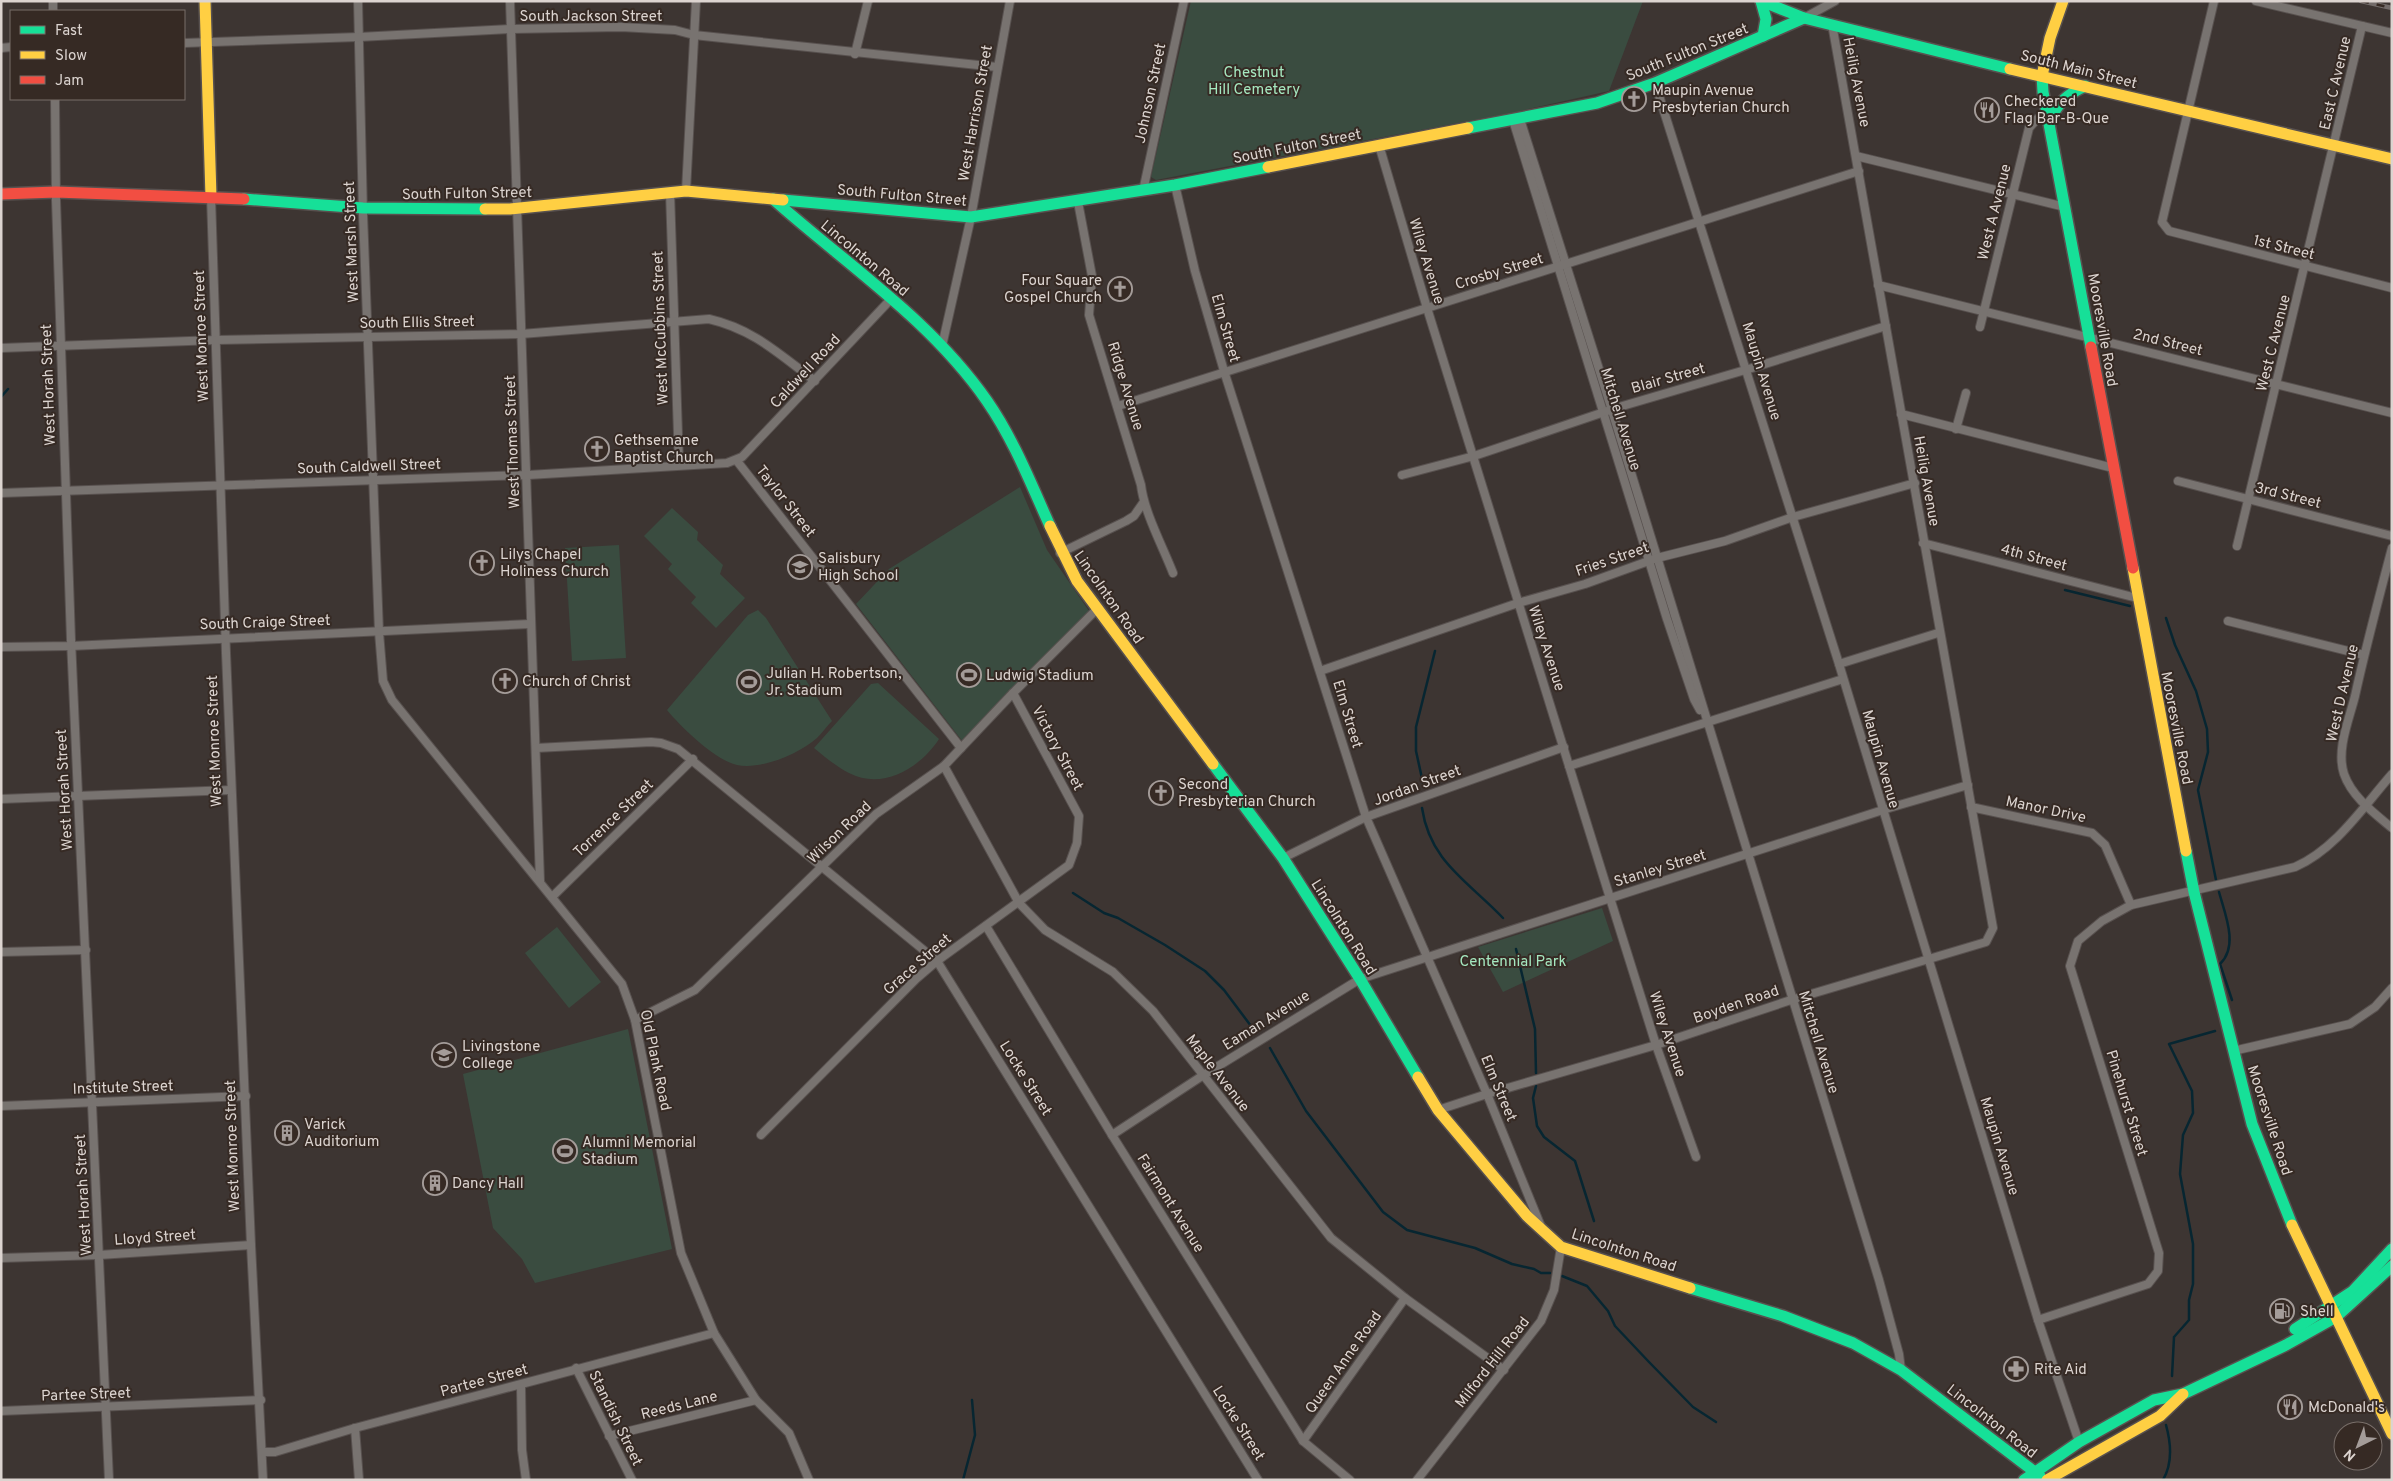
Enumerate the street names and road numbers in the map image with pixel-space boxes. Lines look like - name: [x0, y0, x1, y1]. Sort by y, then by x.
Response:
- street label: South Jackson Street: [520, 8, 662, 27]
- street label: South Fulton Street: [1624, 20, 1751, 87]
- street label: Heilig Avenue: [1837, 35, 1874, 129]
- street label: East C Avenue: [2316, 35, 2356, 132]
- street label: Johnson Street: [1132, 41, 1171, 145]
- street label: West Harrison Street: [955, 44, 998, 183]
- street label: South Main Street: [2018, 47, 2139, 94]
- street label: South Fulton Street: [1232, 126, 1363, 169]
- street label: West A Avenue: [1974, 162, 2017, 262]
- street label: West Marsh Street: [341, 181, 364, 303]
- street label: South Fulton Street: [836, 181, 968, 212]
- street label: South Fulton Street: [402, 184, 532, 205]
- street label: Wiley Avenue: [1403, 216, 1448, 307]
- street label: Lincolnton Road: [816, 217, 912, 302]
- street label: 1st Street: [2251, 232, 2316, 265]
- street label: West McCubbins Street: [649, 250, 674, 406]
- street label: Crosby Street: [1453, 250, 1546, 295]
- street label: West Monroe Street: [191, 270, 214, 402]
- street label: Mooresville Road: [2082, 272, 2121, 388]
- street label: Elm Street: [1206, 292, 1243, 365]
- street label: West C Avenue: [2253, 293, 2296, 394]
- street label: South Ellis Street: [359, 313, 475, 334]
- street label: Maupin Avenue: [1737, 320, 1785, 423]
- street label: West Horah Street: [38, 324, 61, 446]
- street label: 2nd Street: [2131, 326, 2204, 361]
- street label: Caldwell Road: [767, 331, 845, 413]
- street label: Ridge Avenue: [1102, 340, 1147, 433]
- street label: Blair Street: [1629, 360, 1708, 399]
- street label: Mitchell Avenue: [1595, 366, 1644, 473]
- street label: West Thomas Street: [502, 375, 525, 509]
- street label: Heilig Avenue: [1908, 434, 1943, 528]
- street label: South Caldwell Street: [297, 455, 441, 480]
- street label: Taylor Street: [751, 462, 819, 542]
- street label: 3rd Street: [2252, 479, 2323, 514]
- street label: Fries Street: [1573, 539, 1652, 582]
- street label: 4th Street: [1998, 540, 2069, 576]
- street label: Lincolnton Road: [1069, 548, 1147, 648]
- street label: Wiley Avenue: [1523, 603, 1568, 694]
- street label: South Craige Street: [199, 612, 331, 635]
- street label: West D Avenue: [2323, 643, 2364, 744]
- street label: Mooresville Road: [2155, 670, 2196, 786]
- street label: West Monroe Street: [204, 675, 227, 807]
- street label: Elm Street: [1327, 678, 1366, 751]
- street label: Victory Street: [1026, 703, 1087, 794]
- street label: Maupin Avenue: [1856, 708, 1903, 811]
- street label: West Horah Street: [53, 729, 78, 851]
- street label: Jordan Street: [1371, 762, 1464, 811]
- street label: Torrence Street: [570, 776, 658, 862]
- street label: Manor Drive: [2004, 793, 2088, 828]
- street label: Wilson Road: [804, 798, 876, 868]
- street label: Stanley Street: [1612, 846, 1709, 892]
- street label: Lincolnton Road: [1306, 876, 1380, 979]
- street label: Grace Street: [880, 930, 956, 1000]
- street label: Boyden Road: [1691, 982, 1782, 1029]
- street label: Eaman Avenue: [1220, 987, 1314, 1056]
- street label: Wiley Avenue: [1644, 989, 1689, 1080]
- street label: Mitchell Avenue: [1793, 989, 1842, 1096]
- street label: Old Plank Road: [635, 1008, 675, 1113]
- street label: Maple Avenue: [1181, 1031, 1253, 1117]
- street label: Locke Street: [994, 1038, 1055, 1120]
- street label: Pinehurst Street: [2100, 1048, 2151, 1159]
- street label: Elm Street: [1475, 1052, 1520, 1125]
- street label: Mooresville Road: [2242, 1063, 2295, 1178]
- street label: Institute Street: [72, 1077, 174, 1100]
- street label: West Monroe Street: [222, 1080, 245, 1212]
- street label: Maupin Avenue: [1975, 1095, 2023, 1198]
- street label: West Horah Street: [72, 1134, 97, 1256]
- street label: Fairmont Avenue: [1132, 1151, 1208, 1257]
- street label: Lincolnton Road: [1569, 1225, 1679, 1277]
- street label: Lloyd Street: [114, 1226, 197, 1251]
- street label: Queen Anne Road: [1302, 1308, 1387, 1418]
- street label: Milford Hill Road: [1452, 1314, 1535, 1412]
- street label: Partee Street: [438, 1361, 530, 1402]
- street label: Standish Street: [583, 1368, 646, 1469]
- street label: Lincolnton Road: [1942, 1381, 2040, 1463]
- street label: Locke Street: [1207, 1383, 1268, 1465]
- street label: Partee Street: [41, 1384, 131, 1407]
- street label: Reeds Lane: [639, 1388, 720, 1425]

